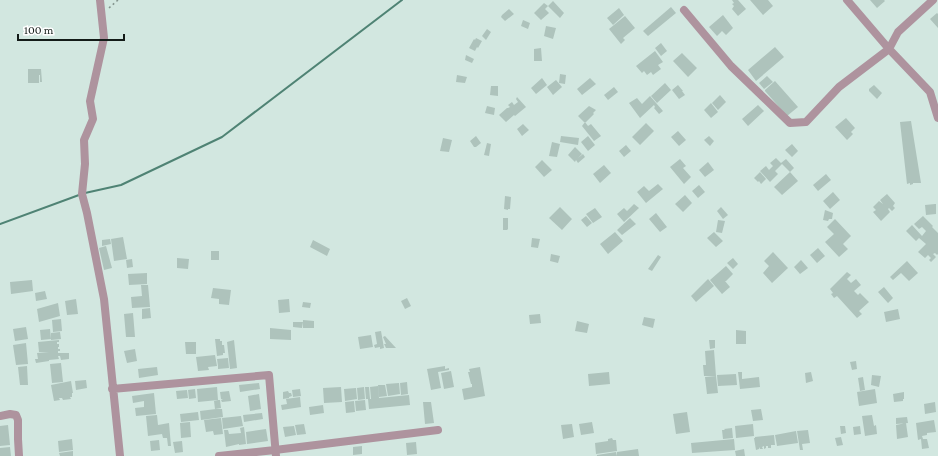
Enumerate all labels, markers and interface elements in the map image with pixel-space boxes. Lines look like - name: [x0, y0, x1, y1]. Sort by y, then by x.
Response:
- scale bar: [18, 16, 124, 42]
- text: 100 m: [24, 23, 54, 37]

